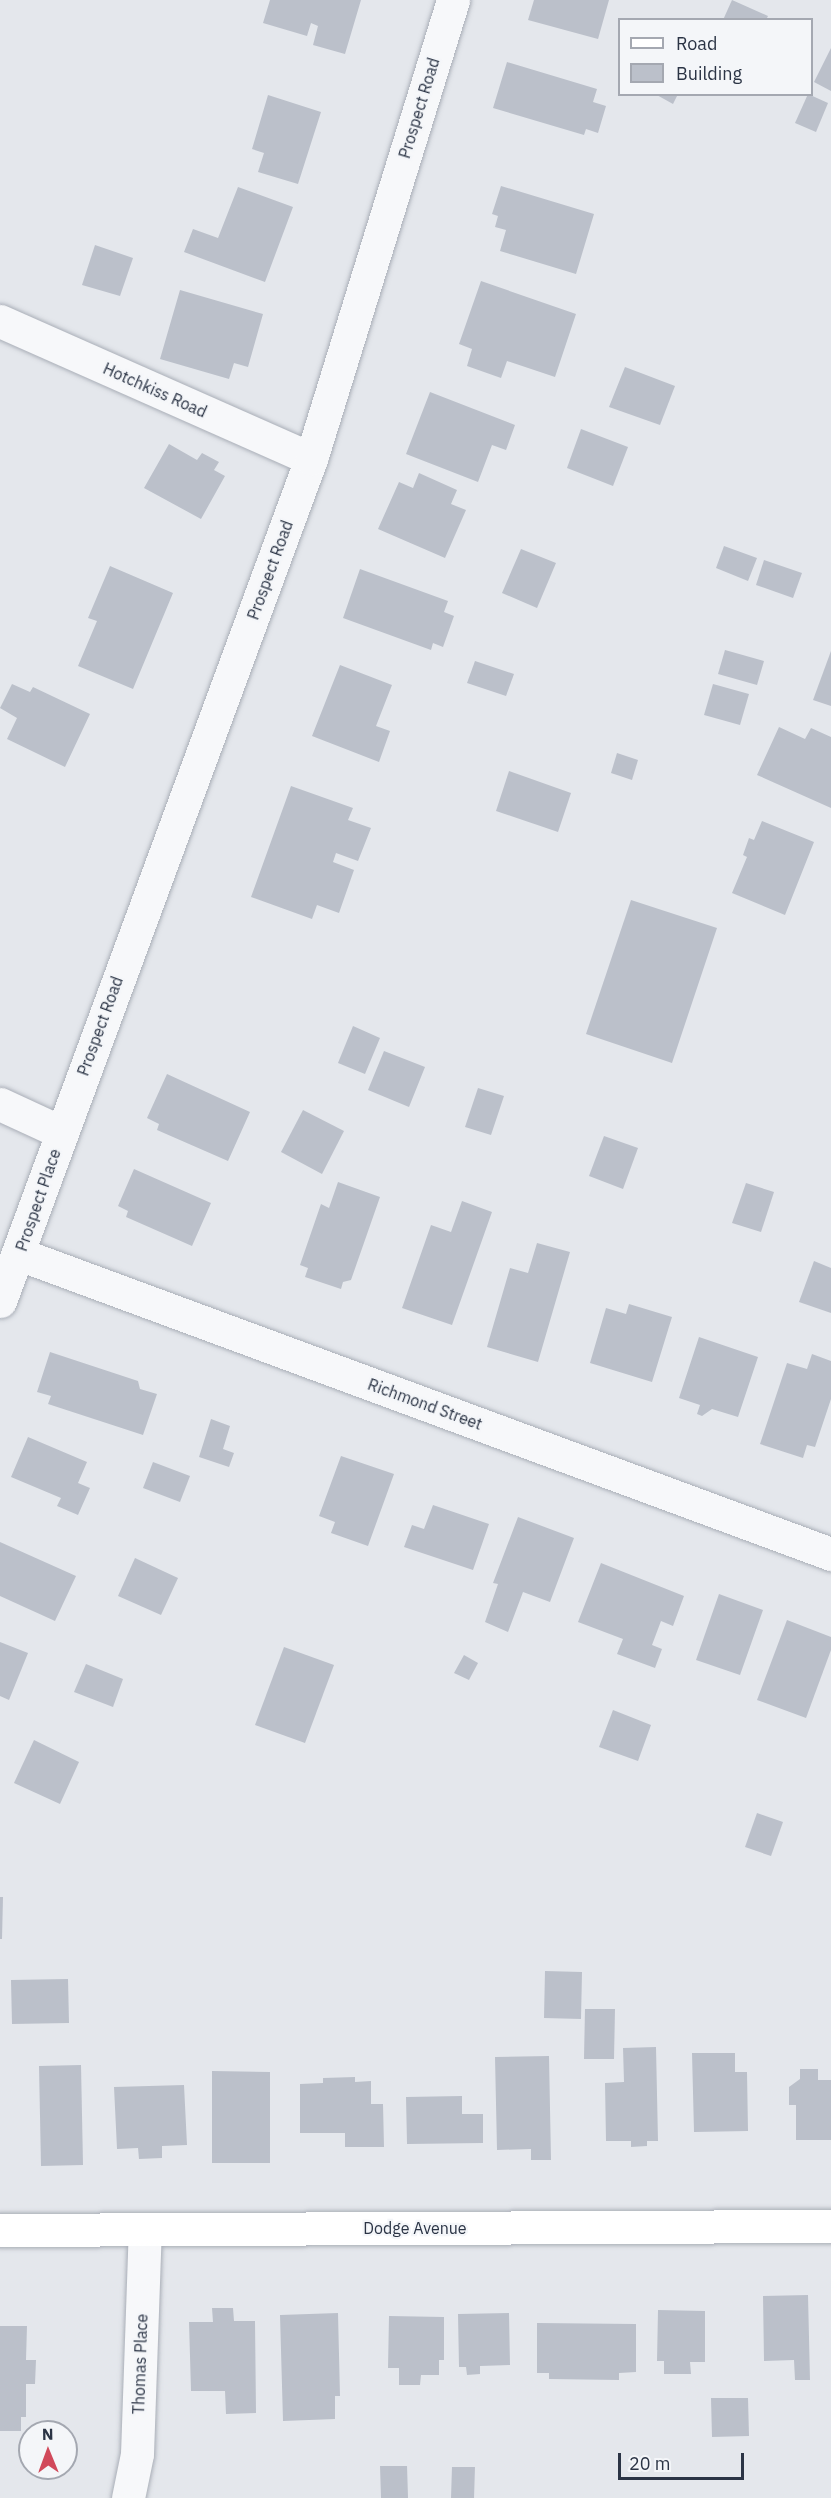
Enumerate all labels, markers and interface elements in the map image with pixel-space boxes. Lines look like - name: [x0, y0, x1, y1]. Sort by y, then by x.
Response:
- legend: [618, 18, 813, 96]
- text: Road: [676, 32, 717, 55]
- street label: Prospect Road: [395, 55, 443, 161]
- text: Building: [676, 62, 742, 85]
- street label: Hotchkiss Road: [100, 359, 210, 421]
- street label: Prospect Road: [243, 518, 297, 622]
- street label: Prospect Road: [73, 974, 127, 1078]
- street label: Prospect Place: [12, 1146, 64, 1254]
- street label: Richmond Street: [365, 1374, 485, 1434]
- street label: Dodge Avenue: [363, 2218, 467, 2238]
- street label: Thomas Place: [129, 2313, 151, 2415]
- north arrow: [18, 2420, 78, 2480]
- text: N: [42, 2424, 54, 2444]
- scale bar: [621, 2441, 747, 2479]
- text: 20 m: [629, 2452, 671, 2475]

